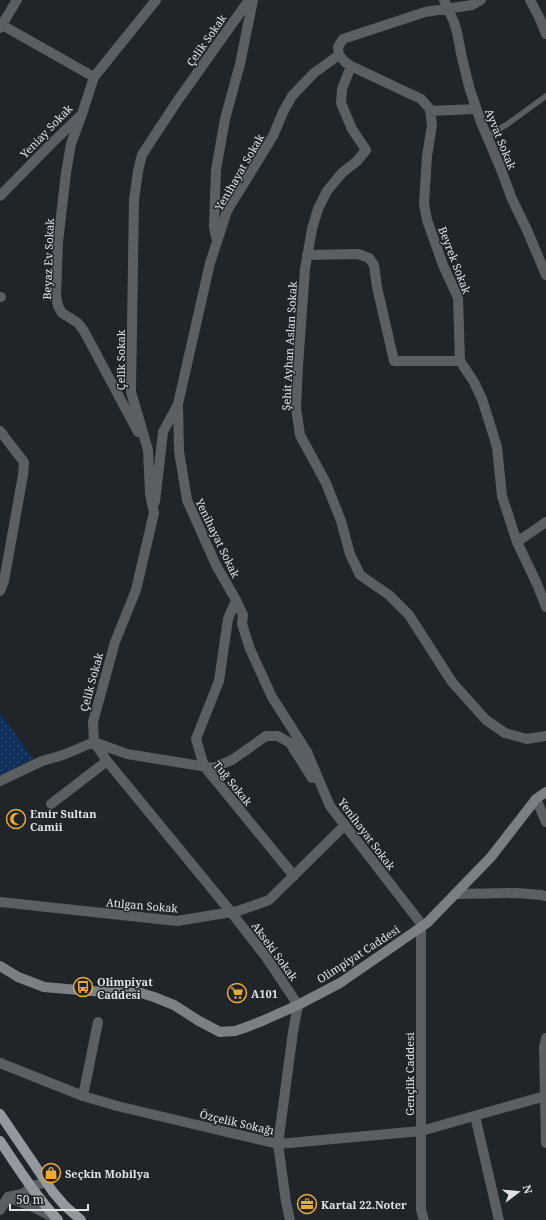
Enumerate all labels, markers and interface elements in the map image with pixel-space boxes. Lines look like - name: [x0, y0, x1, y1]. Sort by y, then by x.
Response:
- street label: Çelik Sokak: [183, 11, 230, 69]
- street label: Yeniay Sokak: [16, 101, 76, 162]
- street label: Ayvat Sokak: [482, 106, 520, 172]
- street label: Yenihayat Sokak: [210, 130, 267, 214]
- street label: Beyaz Ev Sokak: [39, 217, 57, 300]
- street label: Beyrek Sokak: [435, 224, 475, 296]
- street label: Şehit Ayhan Aslan Sokak: [278, 280, 300, 411]
- street label: Çelik Sokak: [113, 329, 128, 390]
- street label: Yenihayat Sokak: [192, 495, 244, 580]
- street label: Çelik Sokak: [76, 650, 106, 713]
- street label: Tuğ Sokak: [210, 757, 256, 809]
- street label: Yenihayat Sokak: [334, 794, 399, 873]
- place label: Emir Sultan Camii: [30, 806, 97, 834]
- mosque icon: Emir Sultan Camii: [5, 808, 27, 830]
- street label: Atılgan Sokak: [105, 894, 179, 916]
- street label: Akseki Sokak: [249, 919, 302, 984]
- street label: Olimpiyat Caddesi: [314, 921, 403, 986]
- place label: Oli̇mpi̇yat Caddesi̇: [97, 974, 153, 1002]
- bus stop icon: Oli̇mpi̇yat Caddesi̇: [72, 976, 94, 998]
- supermarket icon: A101: [226, 982, 248, 1004]
- place label: A101: [251, 986, 278, 1001]
- street label: Gençlik Caddesi: [402, 1032, 417, 1116]
- street label: Özçelik Sokağı: [198, 1106, 276, 1138]
- shop icon: Seçkin Mobilya: [40, 1162, 62, 1184]
- place label: Seçkin Mobilya: [65, 1166, 150, 1181]
- north arrow: [498, 1172, 538, 1212]
- text: N: [520, 1183, 537, 1196]
- scale bar: [10, 1186, 88, 1212]
- text: 50 m: [16, 1191, 44, 1208]
- office icon: Kartal 22.Noter: [296, 1193, 318, 1215]
- place label: Kartal 22.Noter: [321, 1197, 407, 1212]

